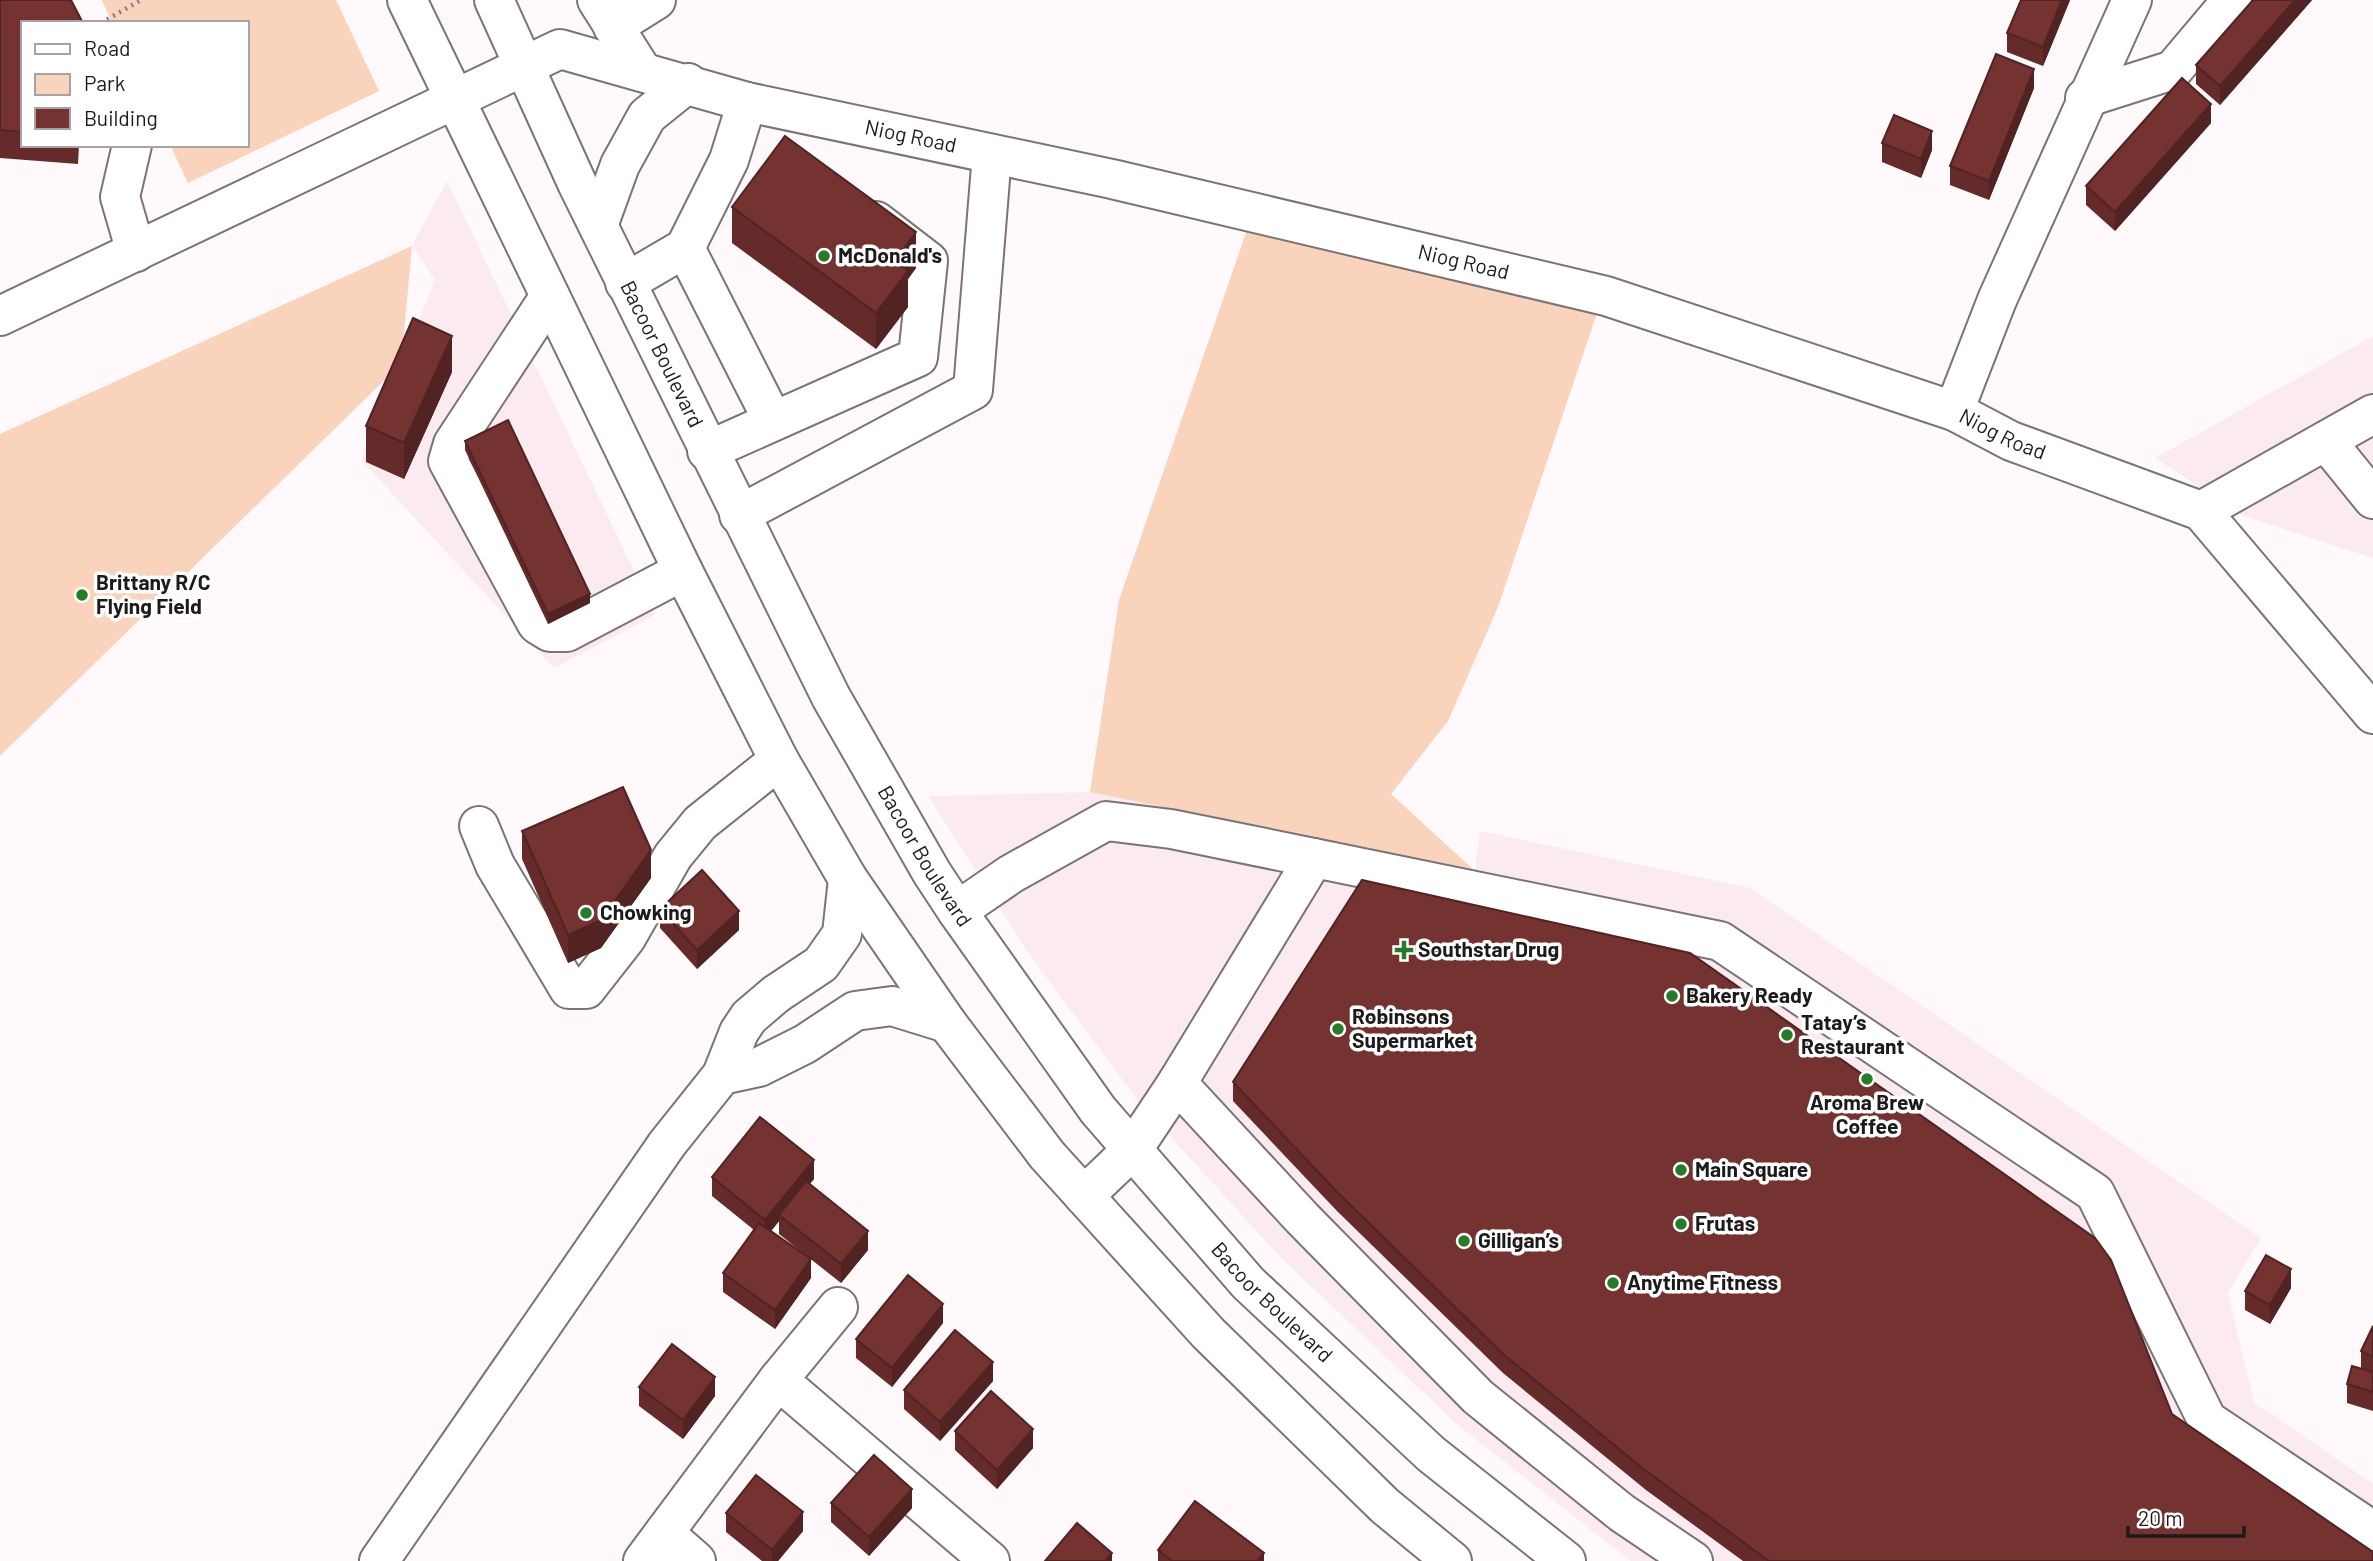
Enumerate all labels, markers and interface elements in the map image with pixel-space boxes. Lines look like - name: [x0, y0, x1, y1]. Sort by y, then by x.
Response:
- legend: [21, 21, 248, 147]
- text: Road: [84, 35, 130, 60]
- text: Park: [84, 70, 125, 95]
- text: Building: [84, 105, 158, 130]
- street label: Niog Road: [863, 113, 959, 157]
- street label: Niog Road: [1416, 238, 1512, 284]
- place label: McDonald's: [838, 242, 942, 267]
- marker: McDonald's: [816, 248, 832, 264]
- street label: Bacoor Boulevard: [616, 276, 710, 431]
- street label: Niog Road: [1956, 402, 2050, 464]
- place label: Brittany R/C Flying Field: [96, 569, 210, 618]
- marker: Brittany R/C Flying Field: [74, 587, 90, 603]
- street label: Bacoor Boulevard: [873, 781, 978, 931]
- place label: Chowking: [600, 899, 691, 924]
- marker: Chowking: [578, 905, 594, 921]
- place label: Southstar Drug: [1418, 936, 1559, 961]
- marker: Southstar Drug: [1396, 942, 1412, 958]
- place label: Bakery Ready: [1686, 982, 1813, 1007]
- marker: Bakery Ready: [1664, 988, 1680, 1004]
- place label: Robinsons Supermarket: [1352, 1003, 1473, 1052]
- place label: Tatay’s Restaurant: [1801, 1009, 1905, 1058]
- marker: Robinsons Supermarket: [1330, 1021, 1346, 1037]
- marker: Tatay’s Restaurant: [1779, 1027, 1795, 1043]
- marker: Aroma Brew Coffee: [1859, 1071, 1875, 1087]
- place label: Aroma Brew Coffee: [1810, 1089, 1924, 1138]
- place label: Main Square: [1695, 1156, 1808, 1181]
- marker: Main Square: [1673, 1162, 1689, 1178]
- place label: Frutas: [1695, 1210, 1755, 1235]
- marker: Frutas: [1673, 1216, 1689, 1232]
- place label: Gilligan’s: [1478, 1227, 1559, 1252]
- marker: Gilligan’s: [1456, 1233, 1472, 1249]
- street label: Bacoor Boulevard: [1207, 1236, 1338, 1367]
- place label: Anytime Fitness: [1627, 1269, 1778, 1294]
- marker: Anytime Fitness: [1605, 1275, 1621, 1291]
- scale bar: [2128, 1494, 2244, 1538]
- text: 20 m: [2138, 1505, 2183, 1530]

